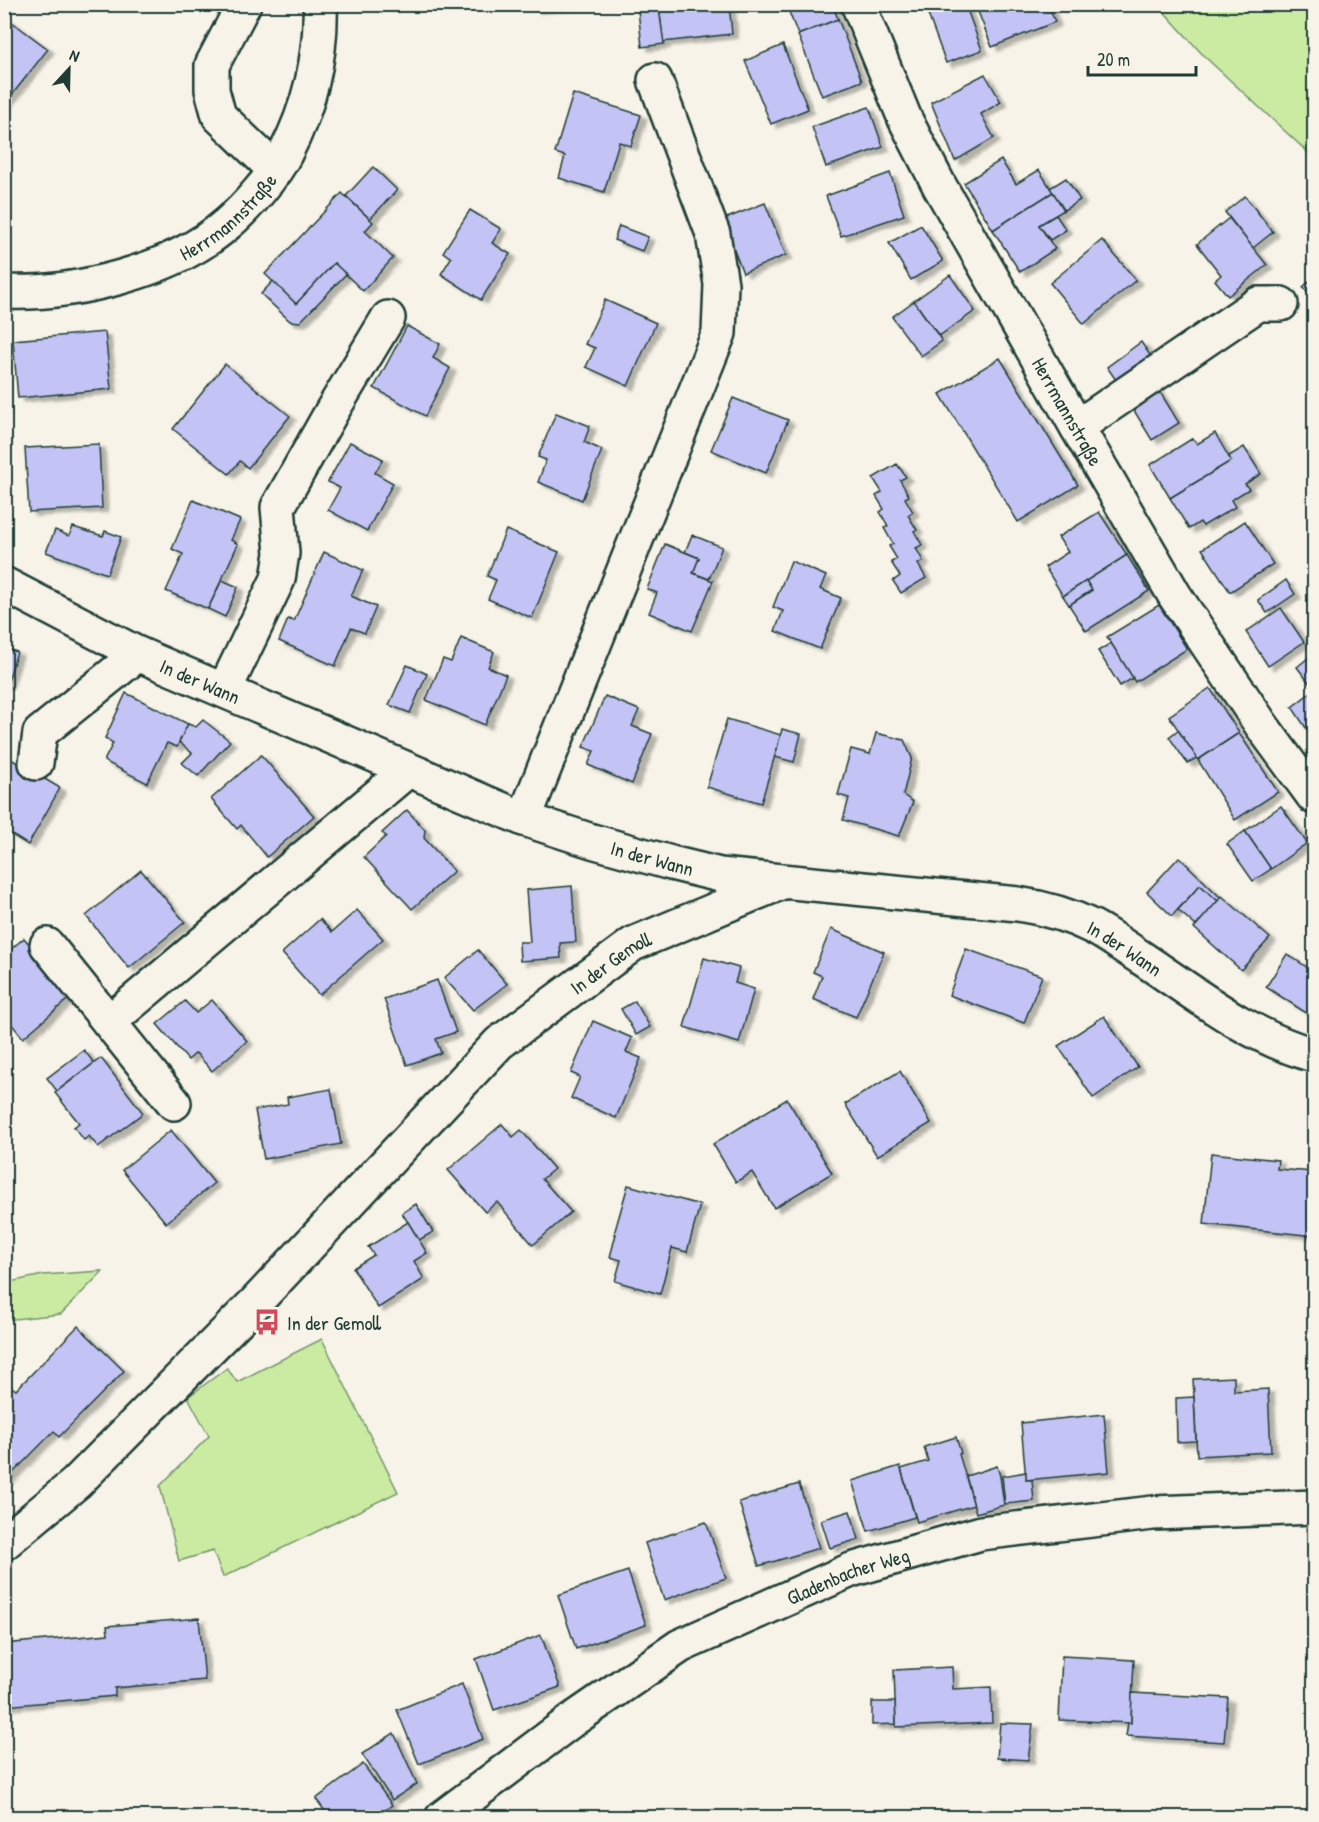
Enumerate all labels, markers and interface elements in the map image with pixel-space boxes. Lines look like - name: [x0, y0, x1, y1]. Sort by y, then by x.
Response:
- north arrow: [39, 39, 99, 99]
- scale bar: [1088, 39, 1196, 77]
- text: N: [67, 43, 83, 67]
- text: 20 m: [1097, 47, 1130, 72]
- street label: Herrmannstraße: [175, 167, 282, 266]
- street label: Herrmannstraße: [1026, 352, 1110, 471]
- street label: In der Wann: [156, 652, 245, 710]
- street label: In der Wann: [608, 833, 696, 882]
- street label: In der Wann: [1083, 913, 1168, 982]
- street label: In der Gemoll: [564, 924, 656, 1000]
- bus stop icon: In der Gemoll: [252, 1307, 282, 1337]
- place label: In der Gemoll: [287, 1309, 382, 1336]
- street label: Gladenbacher Weg: [782, 1541, 912, 1611]

